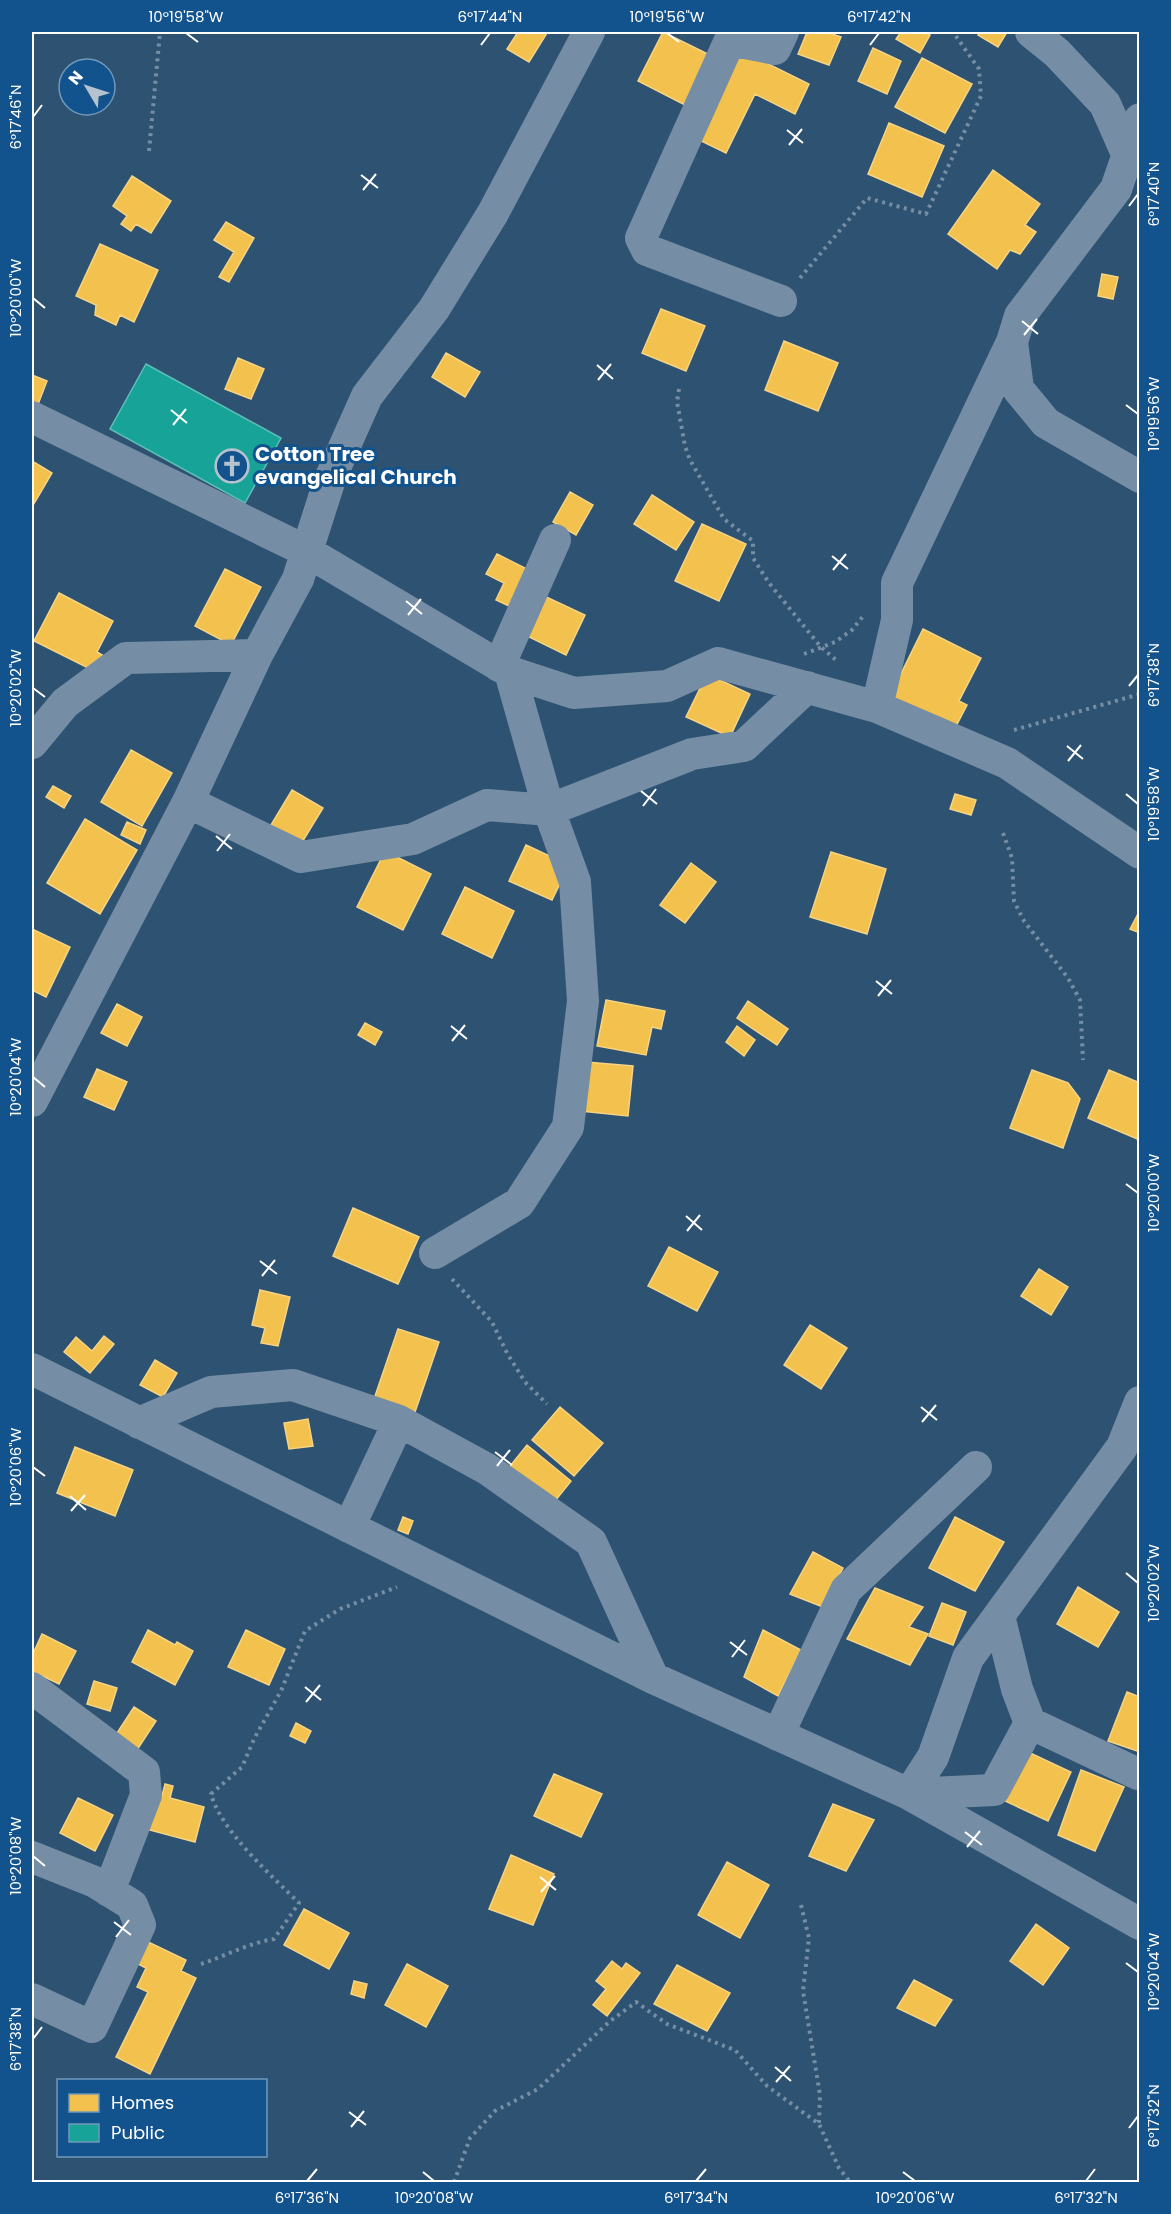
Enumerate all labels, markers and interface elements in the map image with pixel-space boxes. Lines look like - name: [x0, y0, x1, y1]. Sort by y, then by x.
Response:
- text: 10°19'58"W: [149, 6, 224, 27]
- text: 6°17'44"N: [458, 6, 522, 27]
- text: 10°19'56"W: [630, 6, 705, 27]
- text: 6°17'42"N: [847, 6, 911, 27]
- north arrow: [57, 57, 117, 117]
- text: N: [63, 66, 88, 90]
- text: 6°17'46"N: [5, 85, 26, 149]
- text: 6°17'40"N: [1143, 162, 1164, 226]
- text: 10°20'00"W: [5, 258, 26, 337]
- text: 10°19'56"W: [1143, 376, 1164, 451]
- place label: Cotton Tree evangelical Church: [255, 440, 457, 491]
- church icon: Cotton Tree evangelical Church: [214, 448, 250, 484]
- text: 6°17'38"N: [1143, 643, 1164, 707]
- text: 10°20'02"W: [5, 649, 26, 727]
- text: 10°19'58"W: [1143, 766, 1164, 841]
- text: 10°20'04"W: [5, 1037, 26, 1116]
- text: 10°20'00"W: [1143, 1153, 1164, 1232]
- text: 10°20'06"W: [5, 1427, 26, 1506]
- text: 10°20'02"W: [1143, 1544, 1164, 1622]
- text: 10°20'08"W: [5, 1816, 26, 1895]
- text: 10°20'04"W: [1143, 1932, 1164, 2011]
- text: 6°17'38"N: [5, 2007, 26, 2071]
- legend: [57, 2079, 267, 2157]
- text: 6°17'32"N: [1143, 2084, 1164, 2148]
- text: Homes: [111, 2090, 174, 2115]
- text: Public: [111, 2120, 165, 2145]
- text: 6°17'36"N: [275, 2187, 339, 2208]
- text: 10°20'08"W: [395, 2187, 474, 2208]
- text: 6°17'34"N: [664, 2187, 728, 2208]
- text: 10°20'06"W: [876, 2187, 955, 2208]
- text: 6°17'32"N: [1054, 2187, 1118, 2208]

